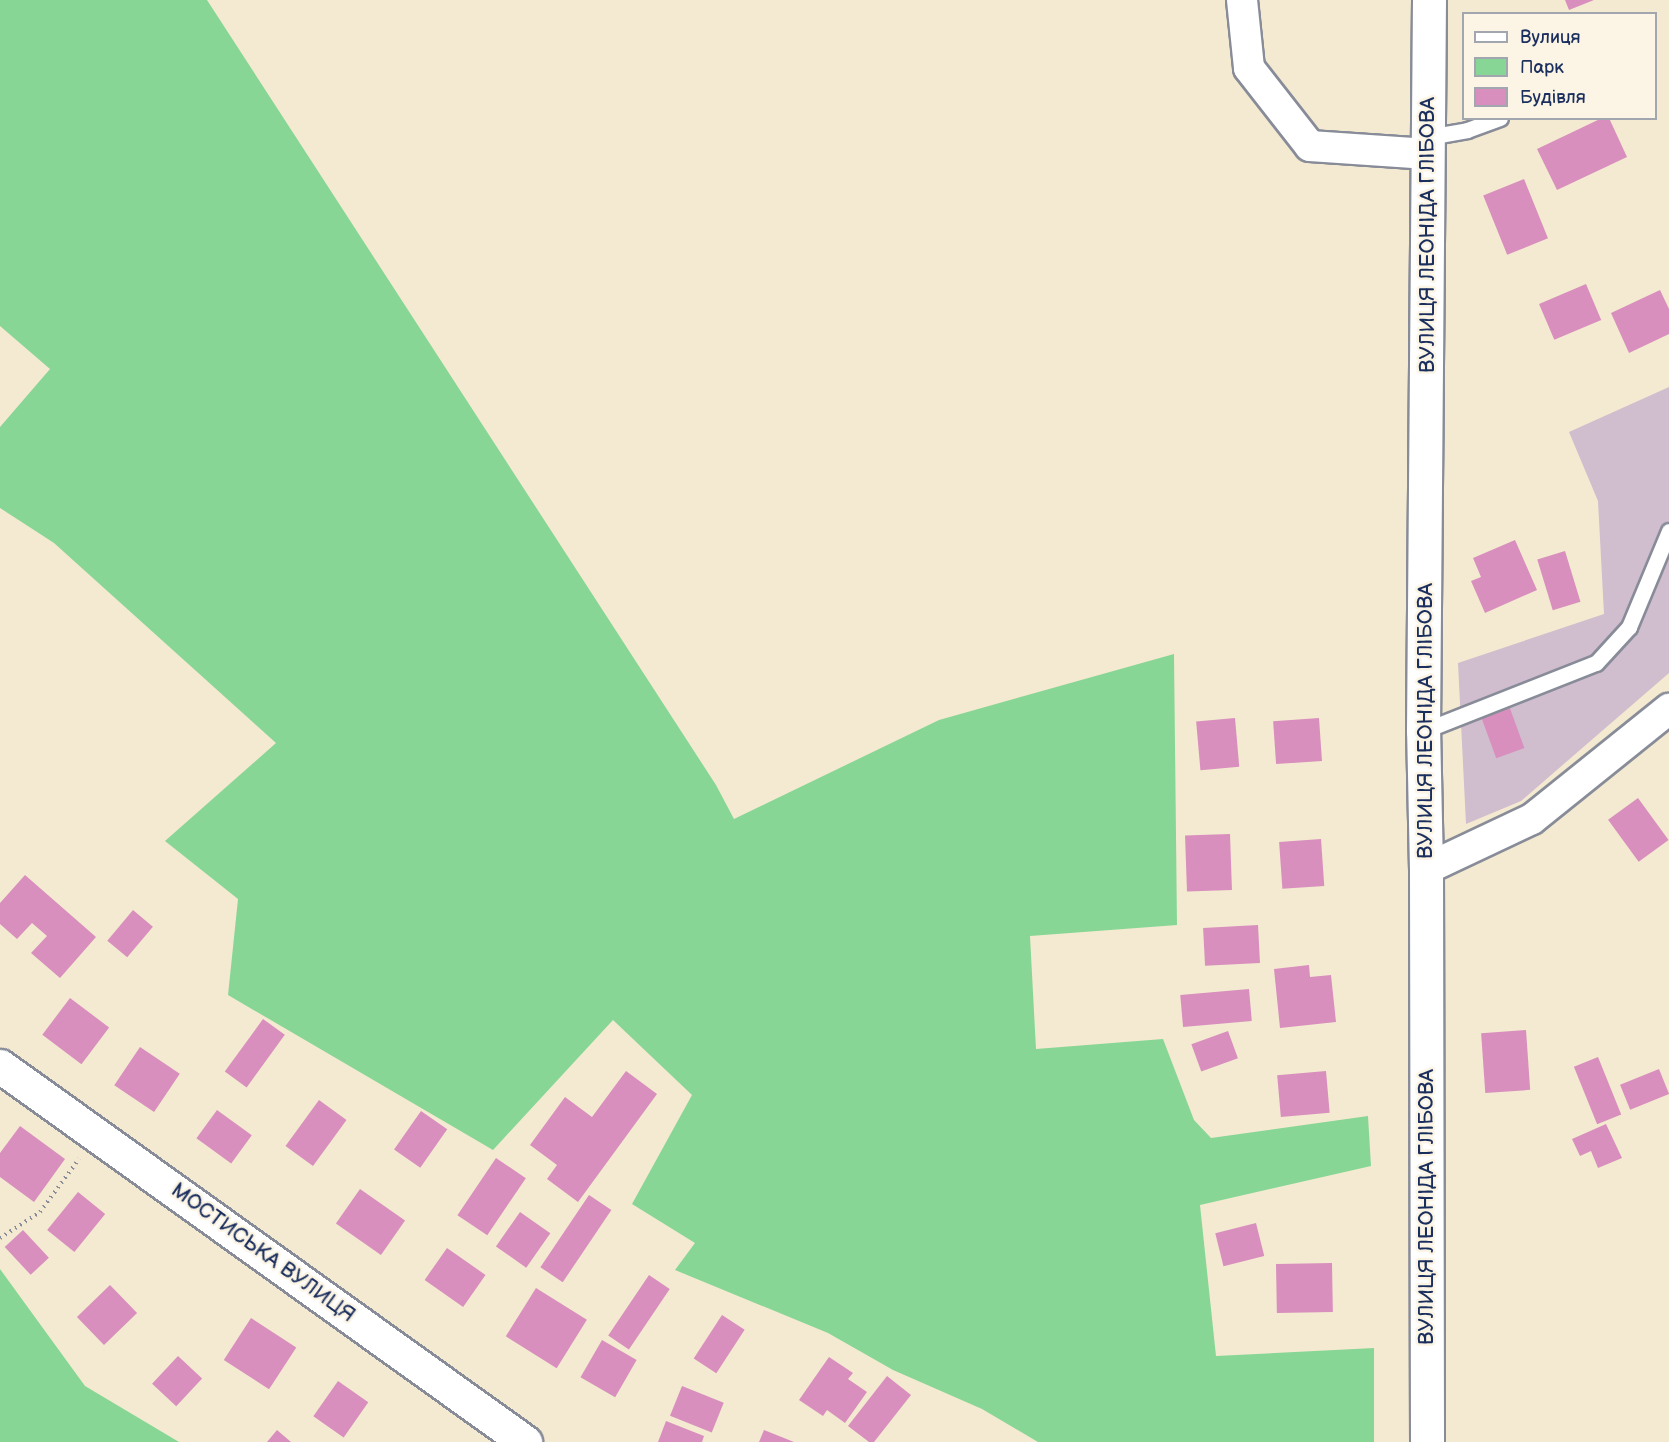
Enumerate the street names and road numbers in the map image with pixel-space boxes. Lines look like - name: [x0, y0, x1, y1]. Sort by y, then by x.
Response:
- street label: ВУЛИЦЯ ЛЕОНІДА ГЛІБОВА: [1415, 97, 1441, 373]
- street label: ВУЛИЦЯ ЛЕОНІДА ГЛІБОВА: [1413, 583, 1439, 859]
- street label: ВУЛИЦЯ ЛЕОНІДА ГЛІБОВА: [1414, 1069, 1440, 1345]
- street label: МОСТИСЬКА ВУЛИЦЯ: [166, 1178, 360, 1328]

